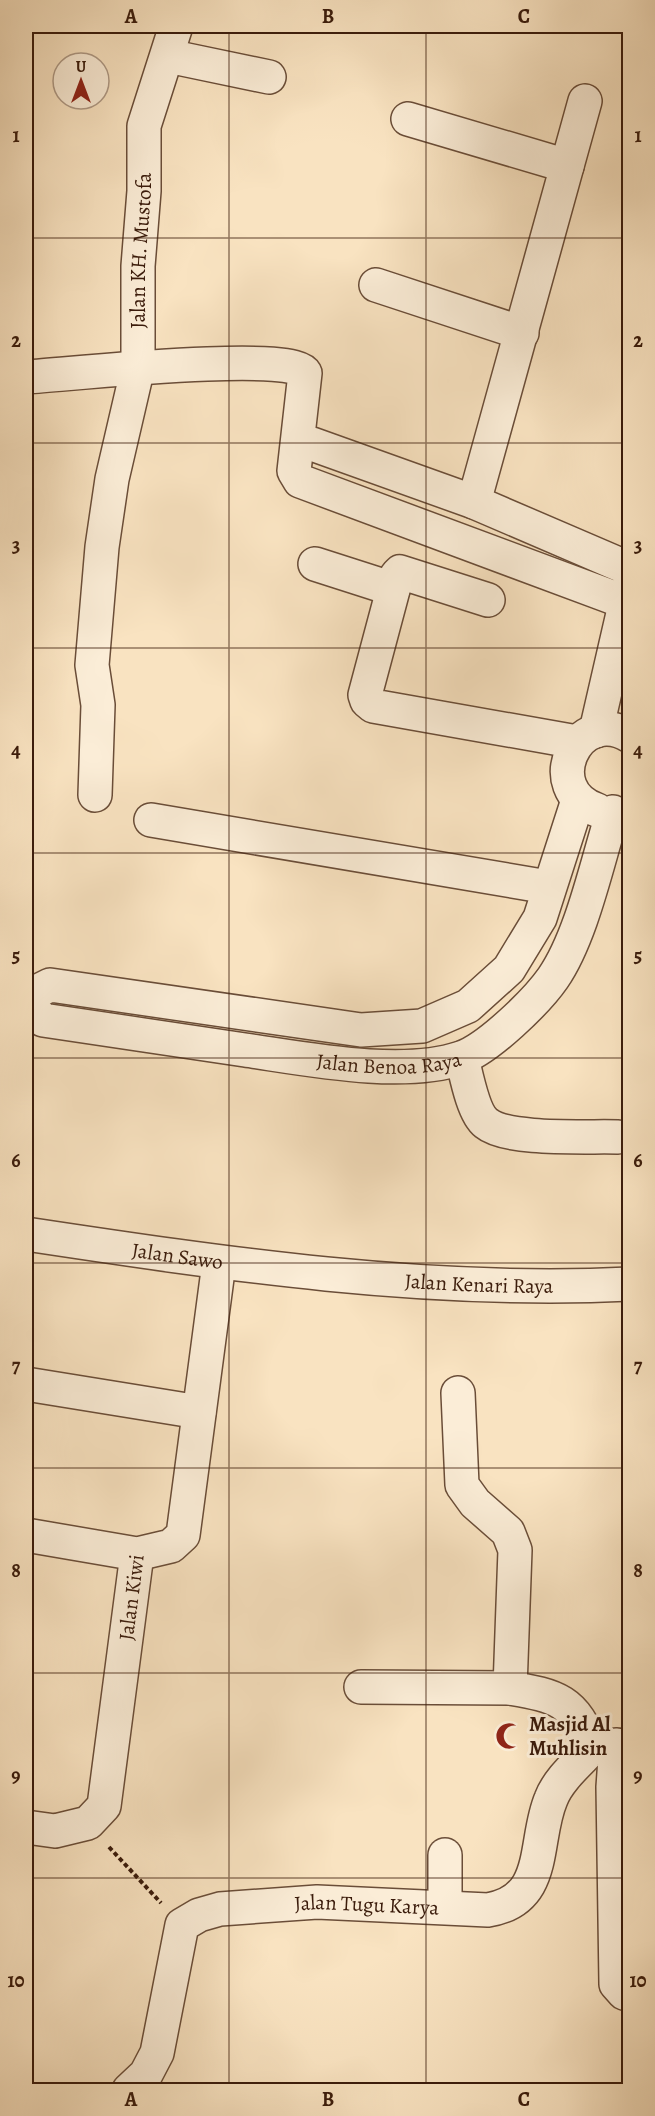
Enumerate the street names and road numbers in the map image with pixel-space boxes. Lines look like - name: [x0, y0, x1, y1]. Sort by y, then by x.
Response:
- street label: Jalan KH. Mustofa: [124, 172, 158, 329]
- street label: Jalan Benoa Raya: [315, 1045, 465, 1081]
- street label: Jalan Sawo: [130, 1236, 225, 1276]
- street label: Jalan Kenari Raya: [404, 1267, 553, 1300]
- street label: Jalan Kiwi: [112, 1553, 151, 1642]
- street label: Jalan Tugu Karya: [293, 1888, 440, 1922]

